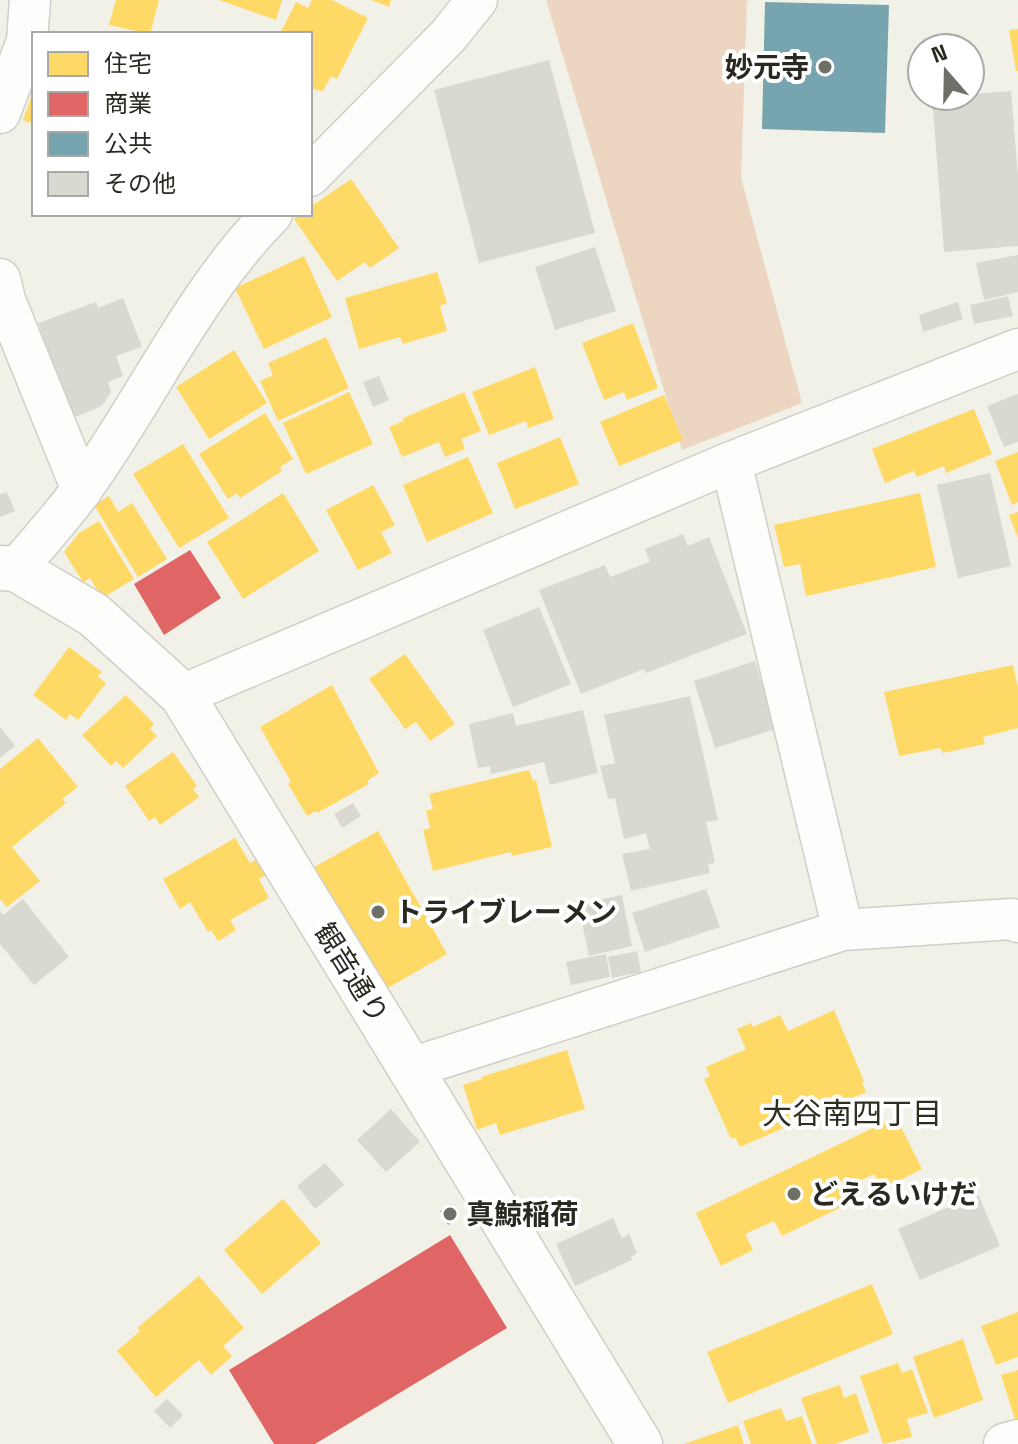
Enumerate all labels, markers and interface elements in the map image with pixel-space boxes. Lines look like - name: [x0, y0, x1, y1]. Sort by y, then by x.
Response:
- legend: [32, 32, 312, 216]
- north arrow: [906, 32, 986, 112]
- text: N: [927, 38, 951, 69]
- text: 住宅: [104, 48, 152, 79]
- place label: 妙元寺: [725, 49, 809, 85]
- marker: 妙元寺: [816, 58, 834, 76]
- text: 商業: [104, 88, 152, 119]
- text: 公共: [104, 128, 152, 159]
- text: その他: [104, 168, 176, 199]
- place label: トライブレーメン: [394, 894, 617, 930]
- marker: トライブレーメン: [369, 903, 387, 921]
- street label: 観音通り: [307, 916, 397, 1030]
- district label: 大谷南四丁目: [762, 1094, 942, 1133]
- place label: どえるいけだ: [810, 1176, 977, 1212]
- marker: どえるいけだ: [785, 1185, 803, 1203]
- place label: 真鯨稲荷: [466, 1196, 578, 1232]
- marker: 真鯨稲荷: [441, 1205, 459, 1223]

